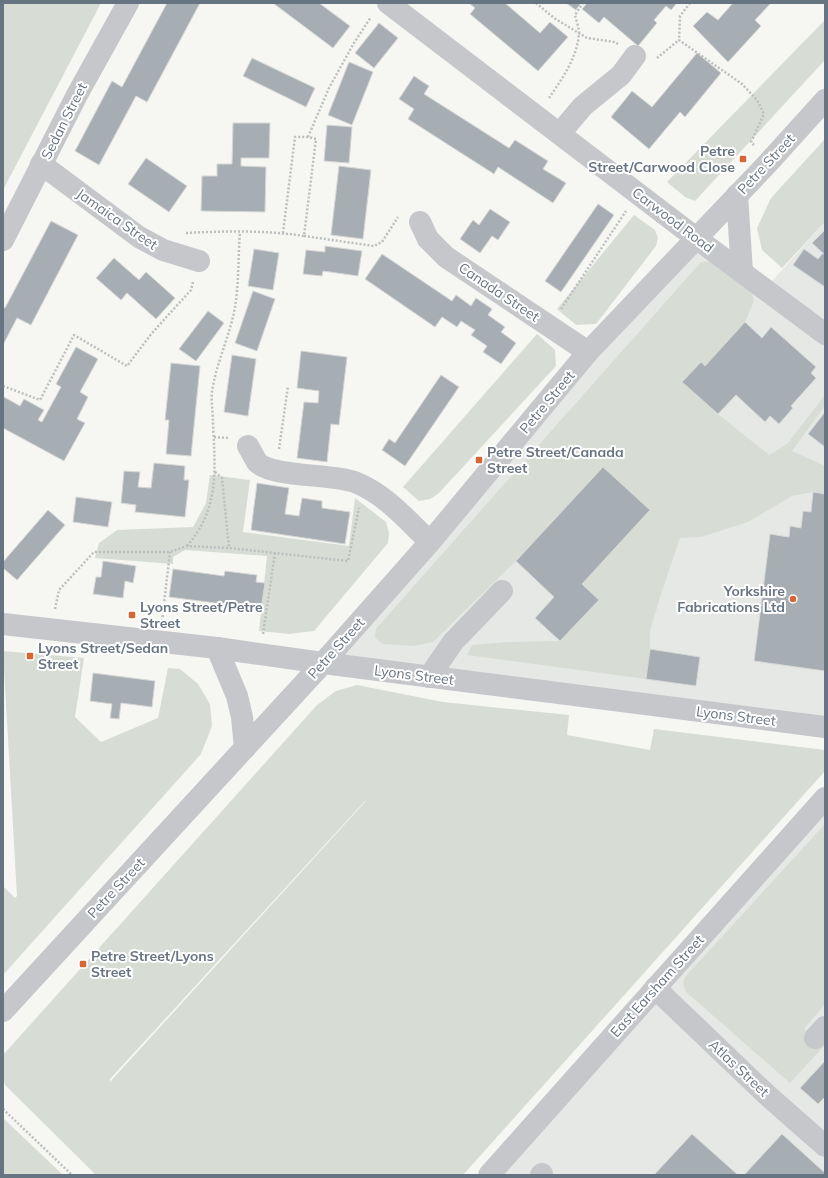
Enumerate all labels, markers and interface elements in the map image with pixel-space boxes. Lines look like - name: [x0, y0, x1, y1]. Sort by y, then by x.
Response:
- street label: Sedan Street: [37, 80, 91, 162]
- street label: Petre Street: [733, 130, 799, 198]
- place label: Petre Street/Carwood Close: [588, 142, 735, 176]
- marker: Petre Street/Carwood Close: [738, 154, 748, 164]
- street label: Carwood Road: [629, 183, 717, 257]
- street label: Jamaica Street: [73, 184, 161, 254]
- street label: Canada Street: [455, 258, 543, 326]
- street label: Petre Street: [516, 367, 578, 437]
- place label: Petre Street/Canada Street: [487, 443, 624, 477]
- marker: Petre Street/Canada Street: [474, 455, 484, 465]
- place label: Yorkshire Fabrications Ltd: [677, 582, 785, 616]
- marker: Yorkshire Fabrications Ltd: [788, 594, 798, 604]
- place label: Lyons Street/Petre Street: [140, 598, 263, 632]
- marker: Lyons Street/Petre Street: [127, 610, 137, 620]
- street label: Petre Street: [304, 614, 368, 682]
- place label: Lyons Street/Sedan Street: [38, 639, 168, 673]
- marker: Lyons Street/Sedan Street: [25, 651, 35, 661]
- street label: Lyons Street: [373, 661, 455, 689]
- street label: Lyons Street: [695, 702, 777, 730]
- street label: Petre Street: [83, 854, 149, 922]
- street label: East Earsham Street: [606, 931, 708, 1041]
- place label: Petre Street/Lyons Street: [91, 947, 214, 981]
- marker: Petre Street/Lyons Street: [78, 959, 88, 969]
- street label: Atlas Street: [705, 1035, 773, 1101]

